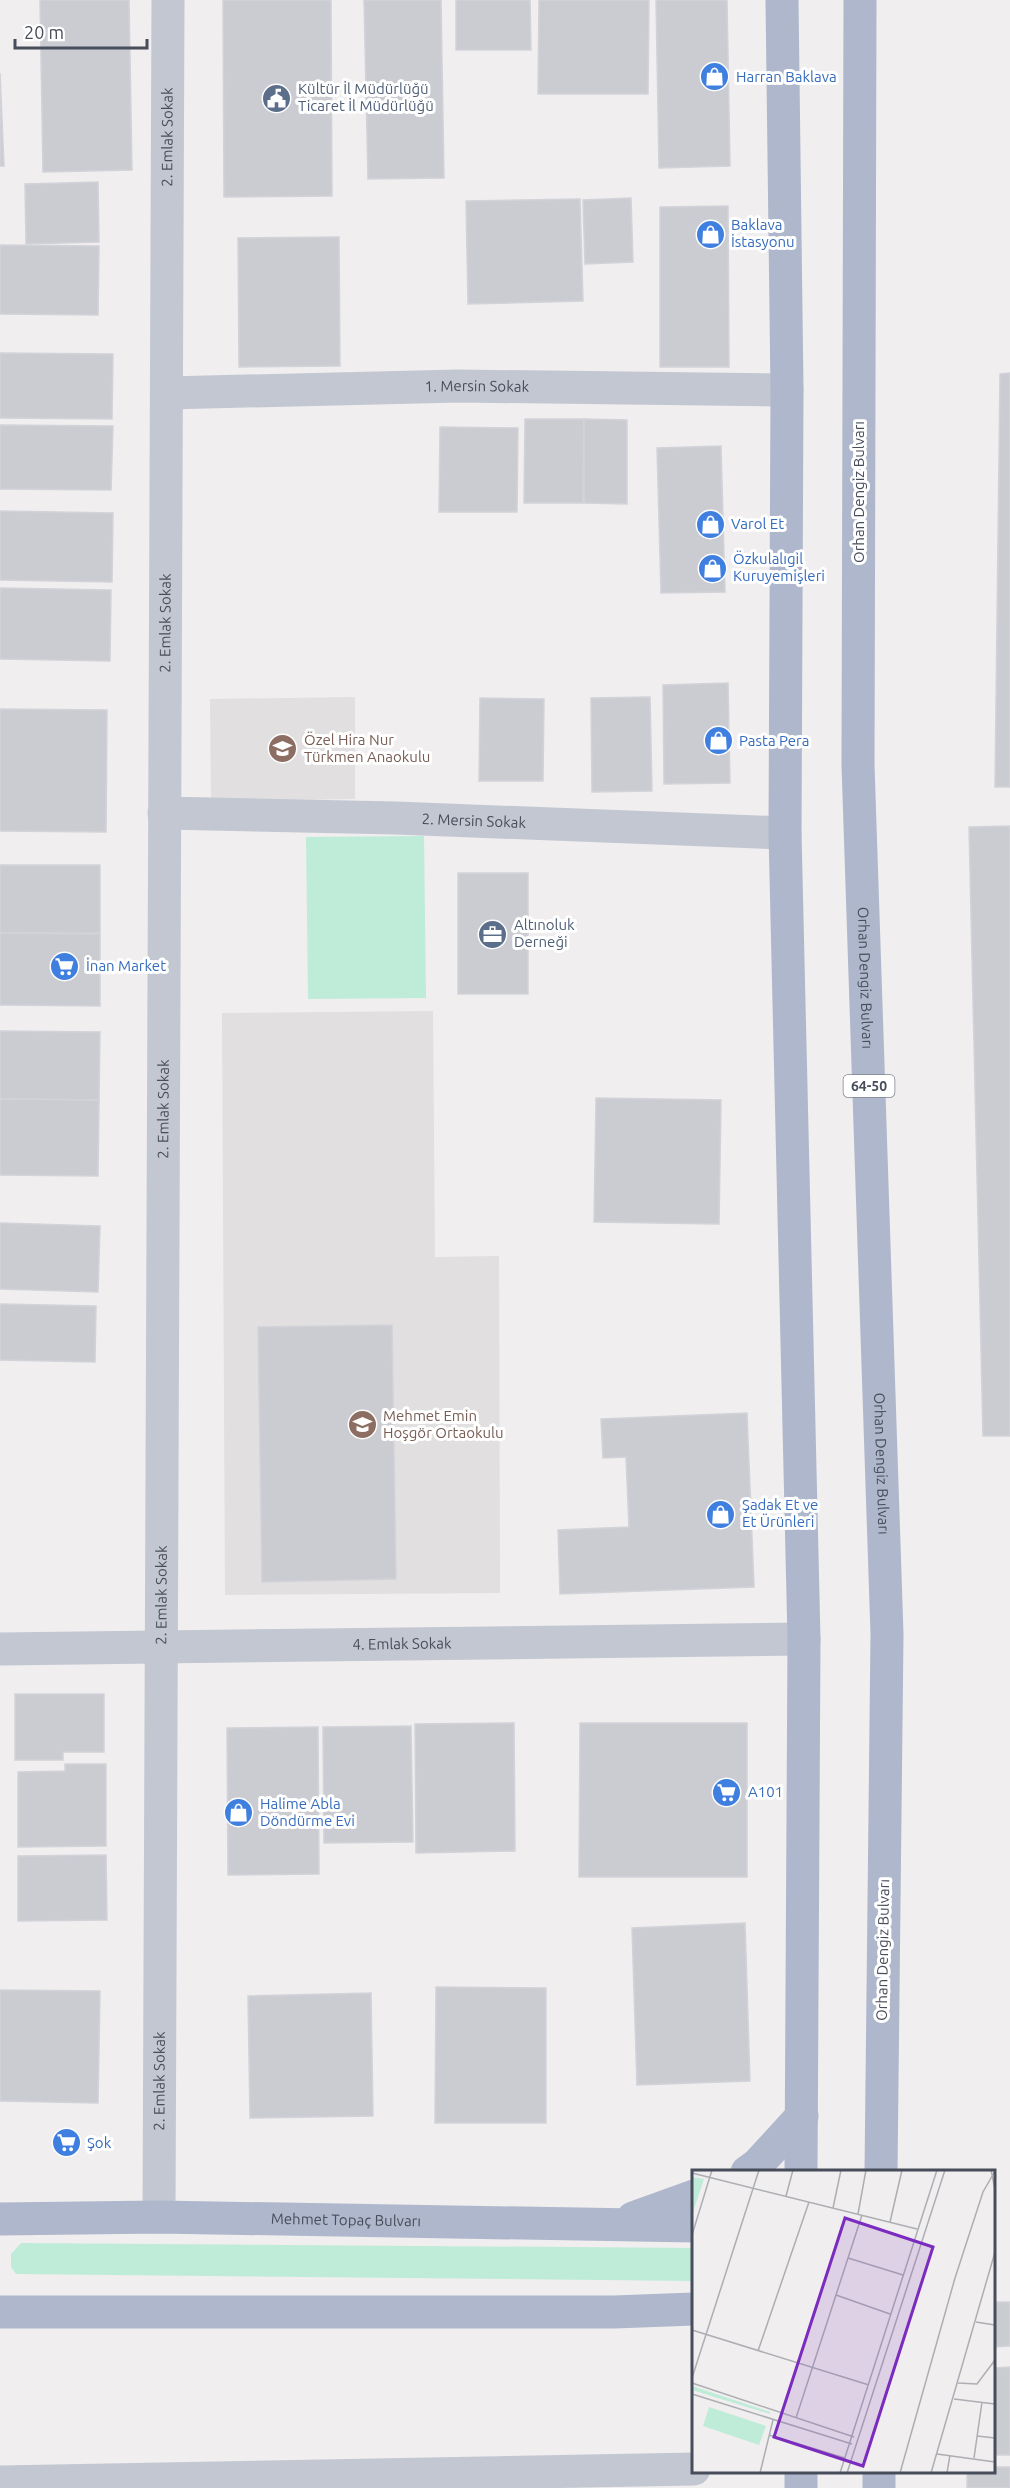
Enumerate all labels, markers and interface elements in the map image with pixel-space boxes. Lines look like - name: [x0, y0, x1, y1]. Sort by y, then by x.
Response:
- scale bar: [15, 12, 147, 50]
- text: 20 m: [24, 22, 64, 42]
- shop icon: Harran Baklava: [699, 61, 731, 93]
- place label: Harran Baklava: [736, 68, 837, 85]
- place label: Kültür İl Müdürlüğü Ticaret İl Müdürlüğü: [298, 80, 434, 114]
- public building icon: Kültür İl Müdürlüğü Ticaret İl Müdürlüğü: [261, 82, 293, 114]
- street label: 2. Emlak Sokak: [158, 87, 176, 187]
- place label: Baklava İstasyonu: [731, 216, 795, 250]
- shop icon: Baklava İstasyonu: [694, 218, 726, 250]
- street label: 1. Mersin Sokak: [425, 377, 530, 395]
- street label: Orhan Dengiz Bulvarı: [850, 421, 867, 563]
- shop icon: Varol Et: [694, 508, 726, 540]
- place label: Varol Et: [731, 515, 784, 532]
- place label: Özkulalıgil Kuruyemişleri: [733, 550, 825, 584]
- shop icon: Özkulalıgil Kuruyemişleri: [696, 552, 728, 584]
- street label: 2. Emlak Sokak: [156, 573, 174, 673]
- shop icon: Pasta Pera: [702, 725, 734, 757]
- place label: Özel Hira Nur Türkmen Anaokulu: [304, 731, 430, 765]
- place label: Pasta Pera: [739, 732, 809, 749]
- school or university icon: Özel Hira Nur Türkmen Anaokulu: [267, 733, 299, 765]
- street label: 2. Mersin Sokak: [421, 810, 527, 831]
- street label: Orhan Dengiz Bulvarı: [855, 907, 876, 1049]
- place label: Altınoluk Derneği: [514, 916, 575, 950]
- office icon: Altınoluk Derneği: [477, 918, 509, 950]
- supermarket icon: İnan Market: [49, 950, 81, 982]
- place label: İnan Market: [86, 957, 166, 974]
- street label: 2. Emlak Sokak: [154, 1059, 172, 1159]
- road number: 64-50: [844, 1075, 894, 1097]
- street label: Orhan Dengiz Bulvarı: [871, 1392, 893, 1535]
- place label: Mehmet Emin Hoşgör Ortaokulu: [383, 1407, 504, 1441]
- school or university icon: Mehmet Emin Hoşgör Ortaokulu: [346, 1409, 378, 1441]
- place label: Şadak Et ve Et Ürünleri: [742, 1496, 818, 1530]
- shop icon: Şadak Et ve Et Ürünleri: [705, 1498, 737, 1530]
- street label: 2. Emlak Sokak: [152, 1545, 170, 1645]
- street label: 4. Emlak Sokak: [352, 1634, 452, 1653]
- supermarket icon: A101: [711, 1776, 743, 1808]
- place label: A101: [748, 1783, 783, 1800]
- place label: Halime Abla Döndürme Evi: [260, 1795, 355, 1829]
- shop icon: Halime Abla Döndürme Evi: [223, 1797, 255, 1829]
- street label: Orhan Dengiz Bulvarı: [873, 1879, 892, 2021]
- street label: 2. Emlak Sokak: [150, 2031, 168, 2131]
- supermarket icon: Şok: [50, 2127, 82, 2159]
- place label: Şok: [87, 2134, 112, 2151]
- inset map: [692, 2170, 995, 2473]
- street label: Mehmet Topaç Bulvarı: [271, 2210, 421, 2229]

